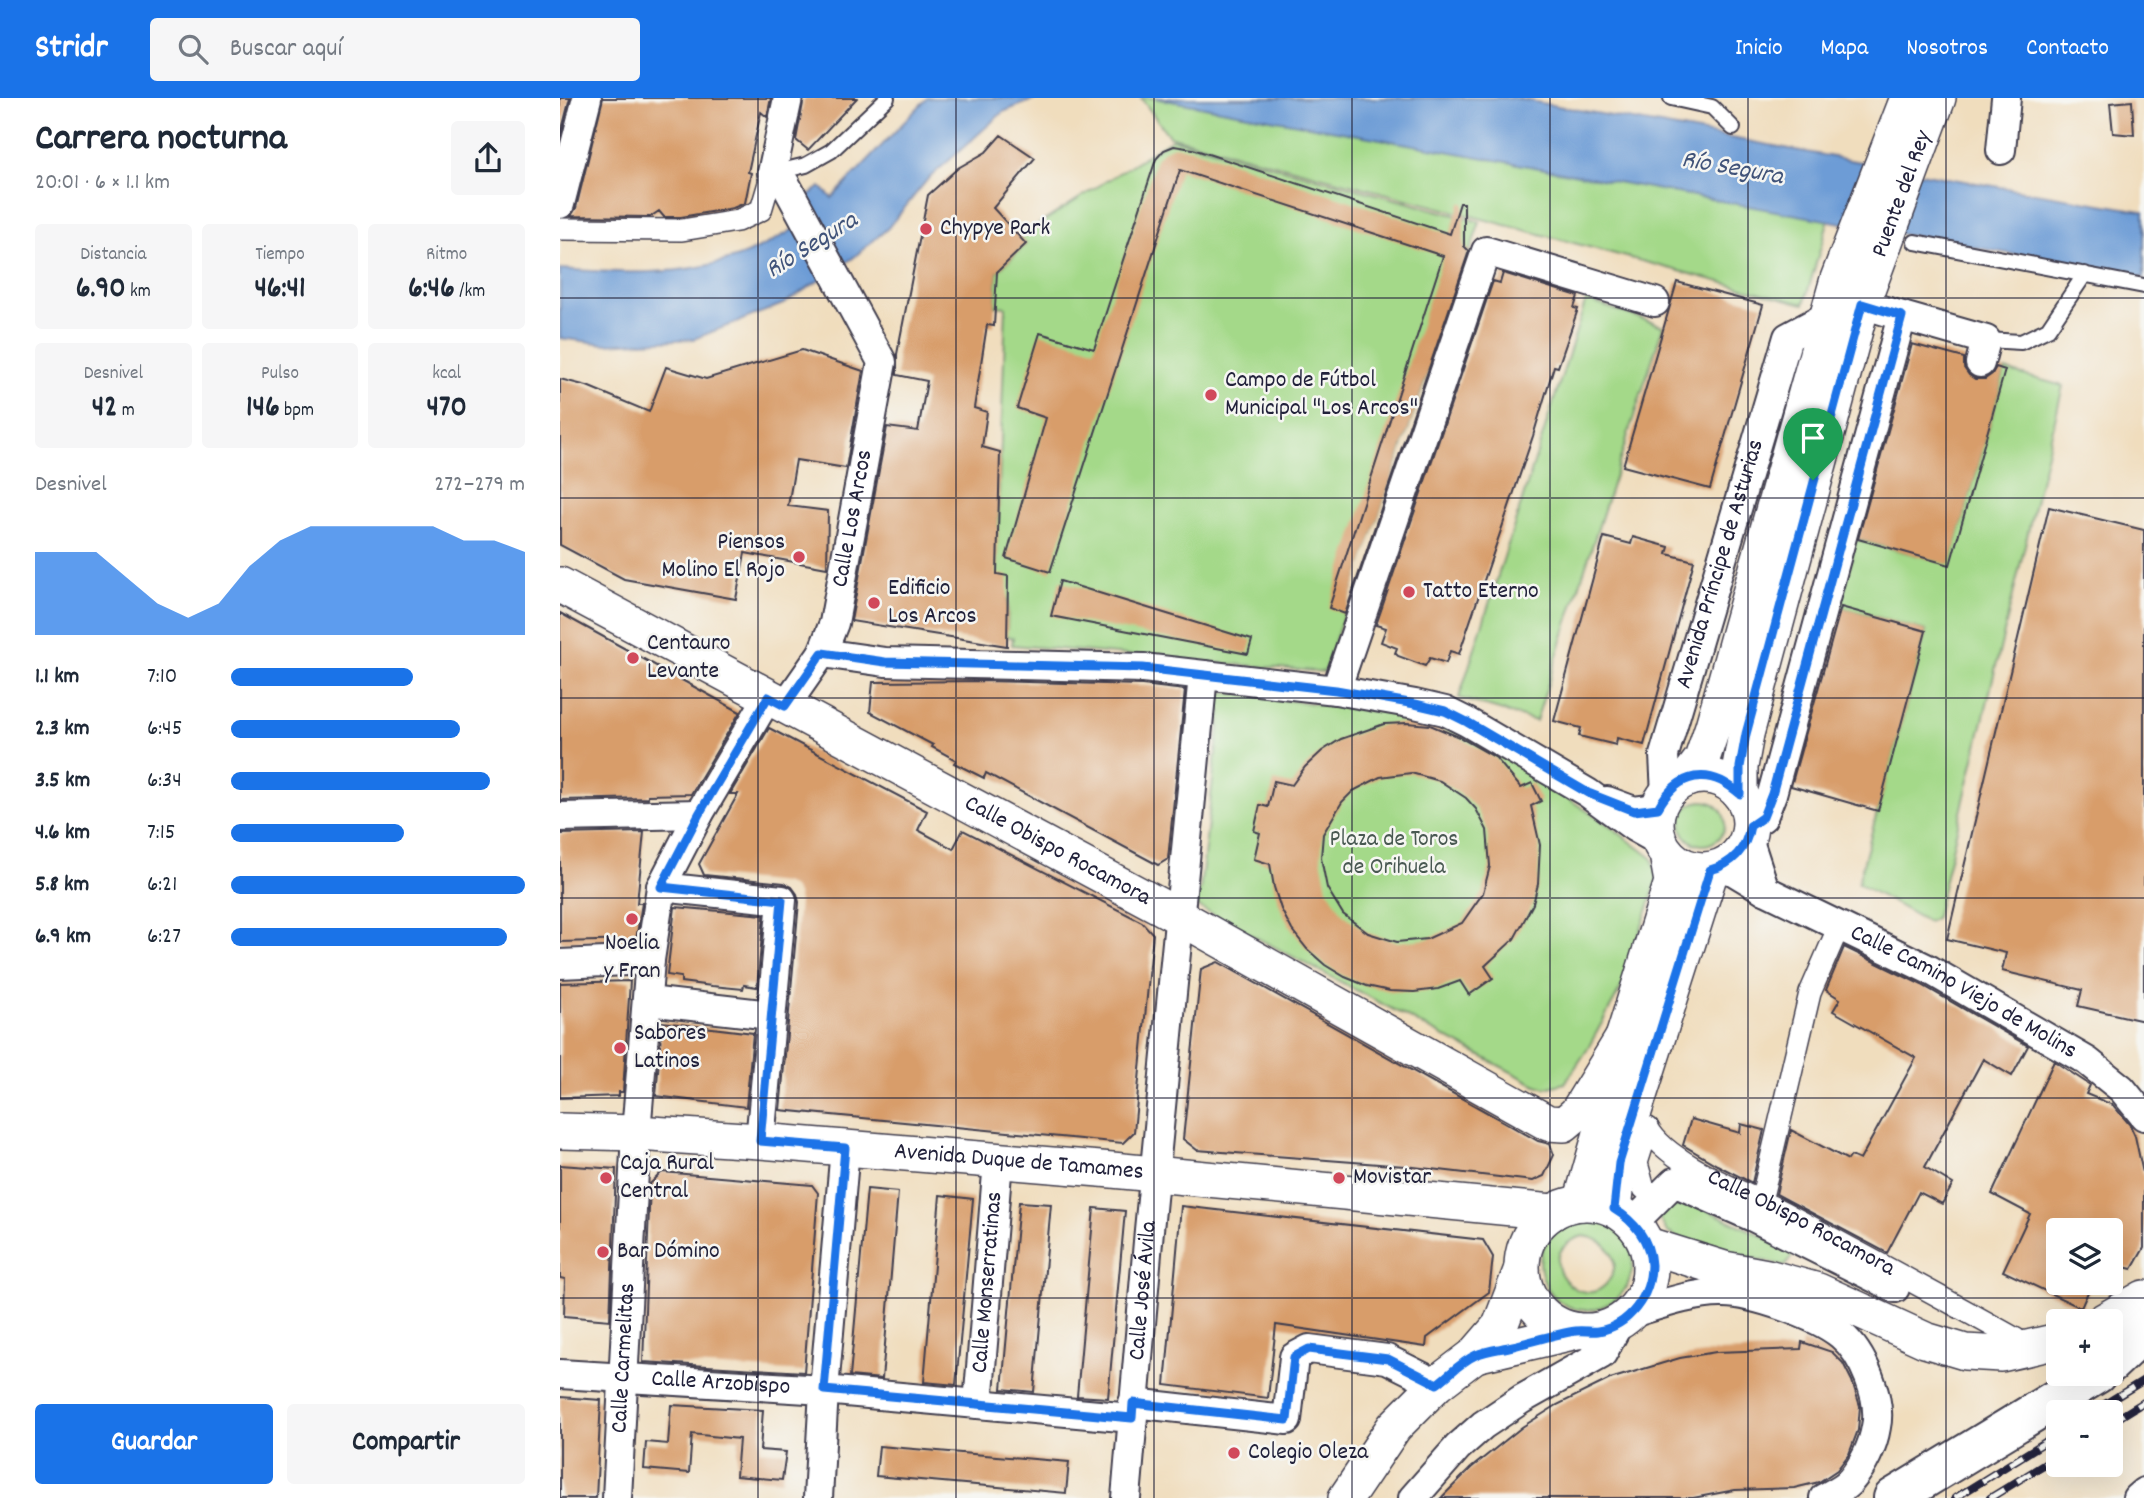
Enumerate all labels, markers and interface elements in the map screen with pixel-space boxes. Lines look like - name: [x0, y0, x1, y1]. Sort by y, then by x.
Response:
- search box: [150, 18, 640, 81]
- text: Stridr: [35, 26, 108, 73]
- icon: search: [174, 30, 212, 68]
- text: Buscar aquí: [230, 31, 342, 68]
- text: Inicio: [1735, 32, 1783, 66]
- text: Mapa: [1821, 32, 1868, 66]
- text: Nosotros: [1906, 32, 1988, 66]
- text: Contacto: [2026, 32, 2109, 66]
- text: Carrera nocturna: [35, 113, 287, 168]
- button: share: [451, 121, 525, 195]
- street label: Puente del Rey: [1864, 125, 1942, 262]
- water label: Río Segura: [1678, 142, 1787, 196]
- text: 20:01 · 6 × 1.1 km: [35, 167, 170, 200]
- water label: Río Segura: [759, 202, 867, 289]
- place label: Chypye Park: [940, 212, 1050, 246]
- marker: Chypye Park: [918, 221, 934, 237]
- text: Distancia: [80, 242, 146, 269]
- text: Tiempo: [255, 242, 305, 269]
- text: Ritmo: [426, 242, 467, 269]
- text: 6.90: [76, 269, 126, 312]
- text: 46:41: [254, 269, 306, 312]
- text: 6:46: [408, 269, 455, 312]
- text: km: [126, 279, 151, 306]
- text: /km: [455, 279, 485, 306]
- text: Desnivel: [84, 361, 143, 388]
- text: Pulso: [261, 361, 299, 388]
- text: kcal: [432, 361, 461, 388]
- place label: Campo de Fútbol Municipal "Los Arcos": [1225, 364, 1418, 426]
- marker: Campo de Fútbol Municipal "Los Arcos": [1203, 387, 1219, 403]
- text: 42: [92, 388, 117, 431]
- text: 146: [246, 388, 280, 431]
- text: 470: [427, 388, 467, 431]
- text: m: [117, 398, 135, 425]
- text: bpm: [280, 398, 314, 425]
- pin: [1783, 408, 1843, 480]
- icon: arrive: [1794, 419, 1832, 457]
- street label: Avenida Príncipe de Asturias: [1668, 436, 1774, 693]
- street label: Calle Los Arcos: [824, 447, 882, 590]
- text: Desnivel: [35, 469, 107, 502]
- text: 272–279 m: [434, 469, 525, 502]
- place label: Piensos Molino El Rojo: [661, 526, 785, 588]
- marker: Piensos Molino El Rojo: [791, 549, 807, 565]
- place label: Edificio Los Arcos: [888, 572, 977, 634]
- place label: Tatto Eterno: [1423, 575, 1539, 609]
- marker: Tatto Eterno: [1401, 584, 1417, 600]
- marker: Edificio Los Arcos: [866, 595, 882, 611]
- place label: Centauro Levante: [647, 627, 731, 689]
- marker: Centauro Levante: [625, 650, 641, 666]
- text: 1.1 km: [35, 661, 79, 694]
- text: 7:10: [147, 661, 177, 694]
- text: 2.3 km: [35, 713, 90, 746]
- text: 6:45: [147, 713, 182, 746]
- text: 3.5 km: [35, 765, 90, 798]
- text: 6:34: [147, 765, 182, 798]
- street label: Calle Obispo Rocamora: [958, 787, 1157, 915]
- text: 4.6 km: [35, 817, 90, 850]
- text: 7:15: [147, 817, 175, 850]
- park label: Plaza de Toros de Orihuela: [1330, 823, 1458, 885]
- text: 5.8 km: [35, 869, 89, 902]
- text: 6:21: [147, 869, 177, 902]
- marker: Noelia y Fran: [624, 911, 640, 927]
- street label: Calle Camino Viejo de Molins: [1844, 917, 2083, 1069]
- text: 6.9 km: [35, 921, 91, 954]
- text: 6:27: [147, 921, 181, 954]
- place label: Noelia y Fran: [603, 927, 661, 989]
- place label: Sabores Latinos: [634, 1017, 706, 1079]
- marker: Sabores Latinos: [612, 1040, 628, 1056]
- street label: Avenida Duque de Tamames: [893, 1135, 1145, 1190]
- place label: Caja Rural Central: [620, 1147, 714, 1209]
- place label: Movistar: [1353, 1161, 1431, 1195]
- street label: Calle Obispo Rocamora: [1701, 1161, 1902, 1286]
- marker: Caja Rural Central: [598, 1170, 614, 1186]
- marker: Movistar: [1331, 1170, 1347, 1186]
- street label: Calle Monserratinas: [964, 1190, 1012, 1374]
- map controls: [2046, 1218, 2123, 1477]
- button: layers: [2046, 1218, 2123, 1295]
- street label: Calle José Ávila: [1121, 1219, 1167, 1362]
- place label: Bar Dómino: [617, 1235, 720, 1269]
- marker: Bar Dómino: [595, 1244, 611, 1260]
- street label: Calle Carmelitas: [603, 1282, 645, 1434]
- button: +: [2046, 1309, 2123, 1386]
- street label: Calle Arzobispo: [650, 1363, 791, 1405]
- button: −: [2046, 1400, 2123, 1477]
- button: Guardar: [35, 1404, 273, 1484]
- button: Compartir: [287, 1404, 525, 1484]
- place label: Colegio Oleza: [1248, 1436, 1369, 1470]
- marker: Colegio Oleza: [1226, 1445, 1242, 1461]

